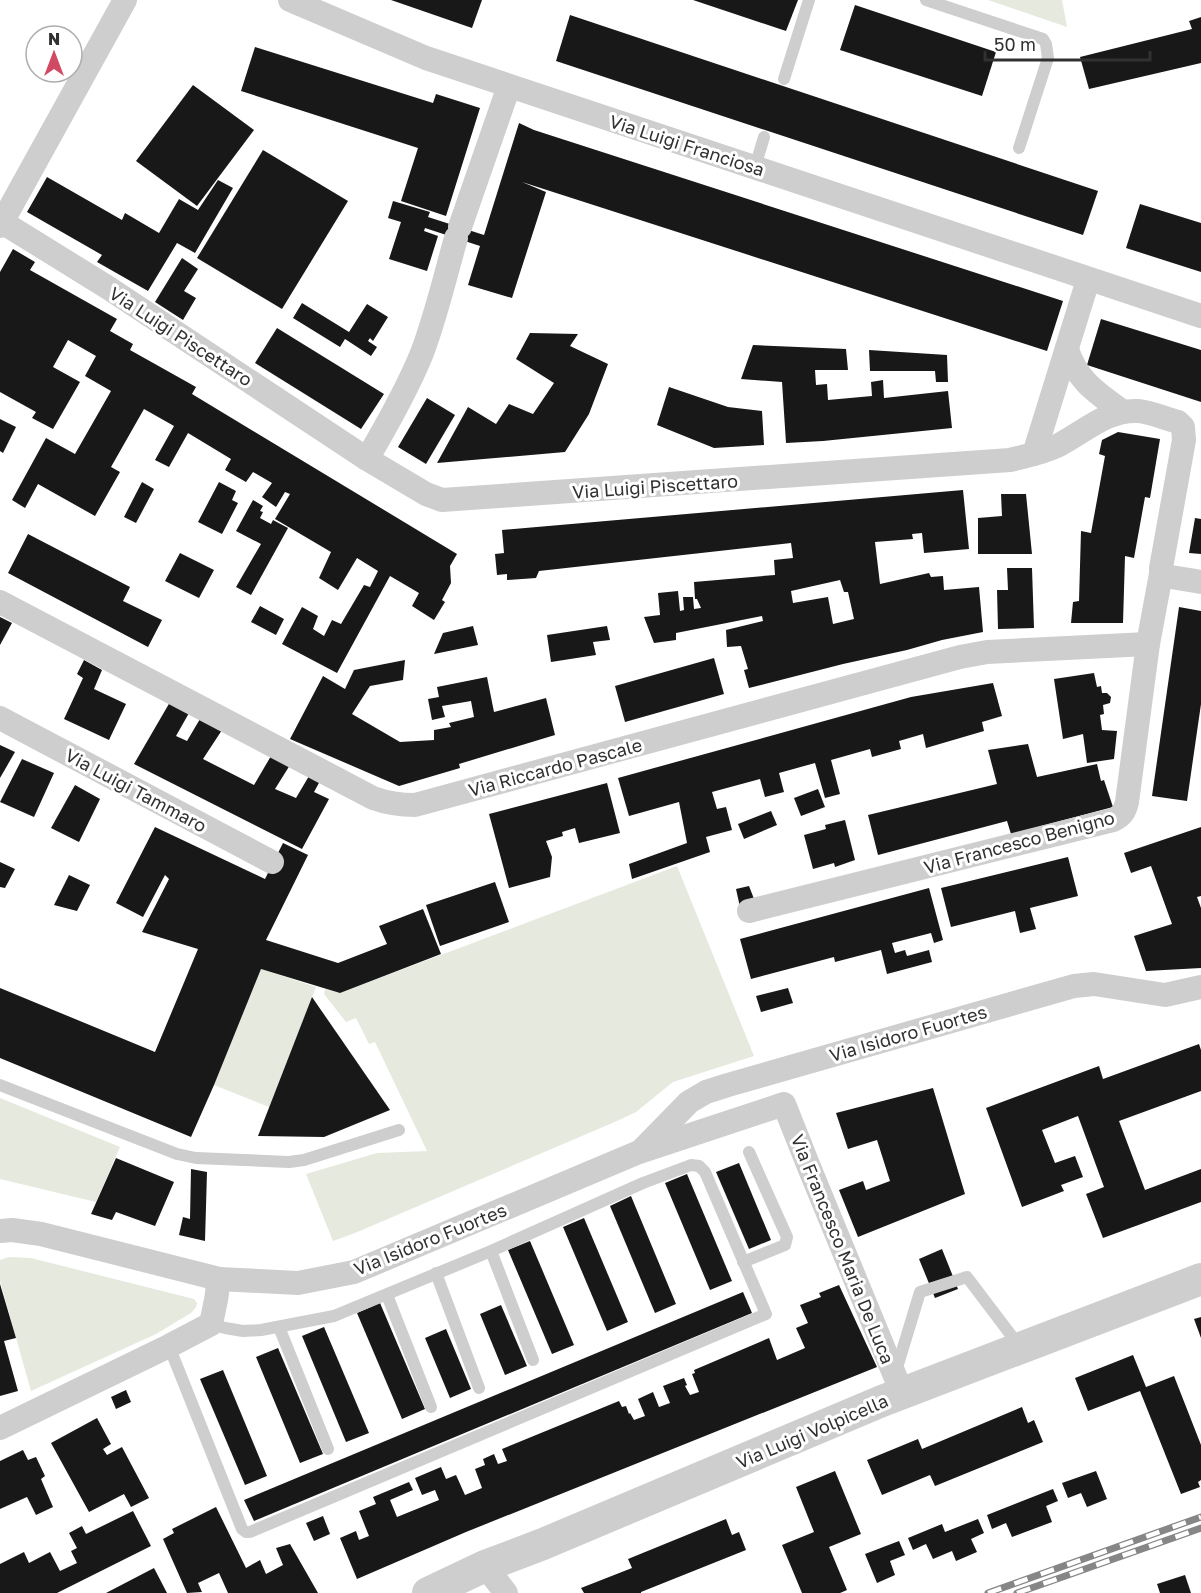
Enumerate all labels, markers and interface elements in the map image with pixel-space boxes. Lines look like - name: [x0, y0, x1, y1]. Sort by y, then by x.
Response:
- north arrow: [24, 24, 84, 84]
- scale bar: [985, 24, 1150, 62]
- text: N: [48, 29, 60, 49]
- text: 50 m: [994, 33, 1036, 55]
- street label: Via Luigi Franciosa: [607, 110, 767, 180]
- street label: Via Luigi Piscettaro: [105, 282, 257, 390]
- street label: Via Luigi Piscettaro: [571, 469, 739, 503]
- street label: Via Riccardo Pascale: [466, 733, 644, 801]
- street label: Via Luigi Tammaro: [62, 743, 210, 837]
- street label: Via Francesco Benigno: [921, 806, 1117, 878]
- street label: Via Isidoro Fuortes: [827, 1000, 989, 1066]
- street label: Via Francesco Maria De Luca: [787, 1131, 899, 1367]
- street label: Via Isidoro Fuortes: [351, 1198, 509, 1280]
- street label: Via Luigi Volpicella: [733, 1389, 891, 1473]

